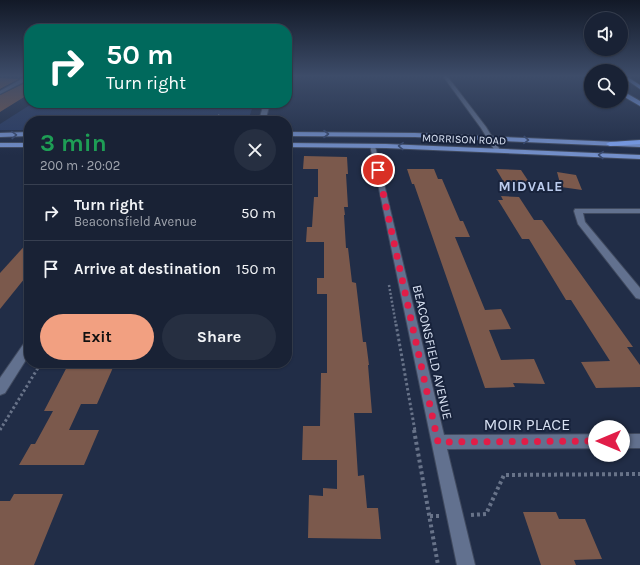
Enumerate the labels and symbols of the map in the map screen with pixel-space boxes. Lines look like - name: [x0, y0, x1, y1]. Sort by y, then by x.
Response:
- one-way arrow: [11, 130, 18, 139]
- one-way arrow: [323, 130, 329, 138]
- street label: MORRISON ROAD: [422, 132, 506, 147]
- one-way arrow: [523, 136, 529, 145]
- one-way arrow: [398, 142, 404, 151]
- one-way arrow: [598, 151, 604, 160]
- pin: [361, 153, 395, 187]
- district label: MIDVALE: [499, 178, 563, 195]
- street label: BEACONSFIELD AVENUE: [410, 283, 455, 421]
- street label: MOIR PLACE: [484, 415, 570, 434]
- position arrow: [588, 420, 630, 462]

